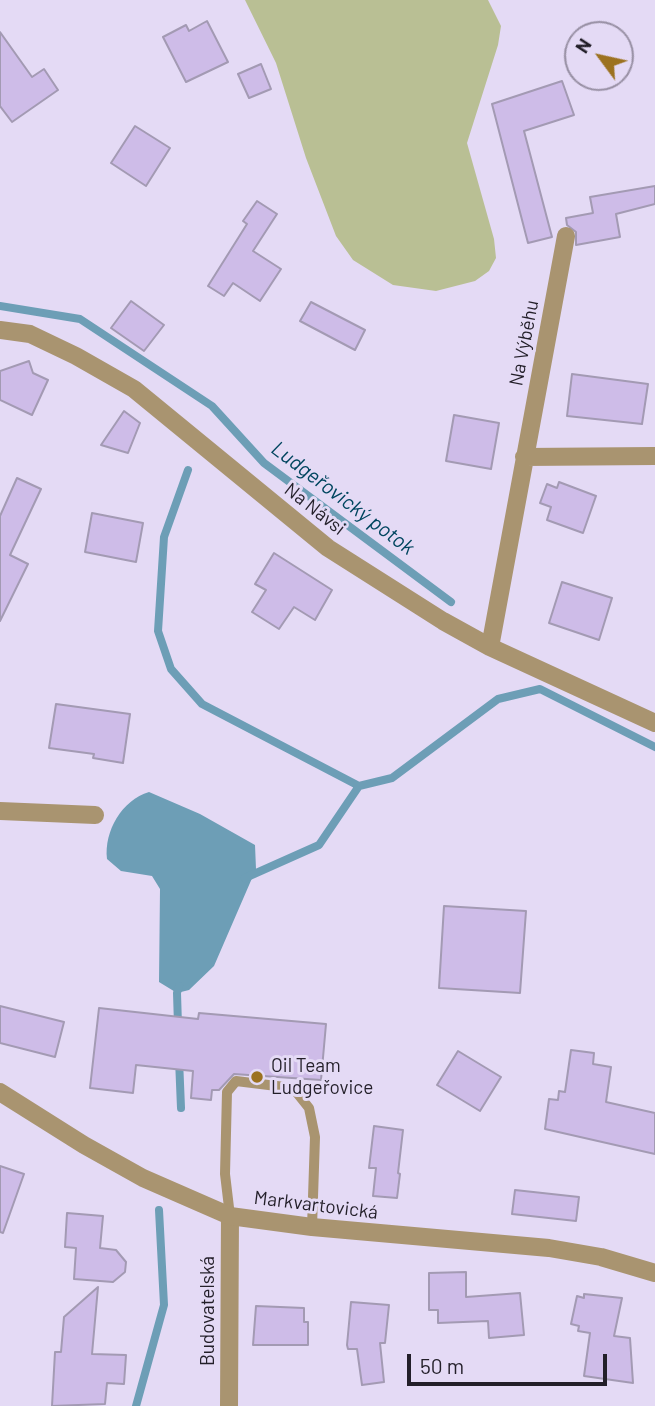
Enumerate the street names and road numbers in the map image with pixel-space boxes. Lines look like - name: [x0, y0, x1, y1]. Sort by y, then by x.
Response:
- street label: Na Výběhu: [505, 298, 543, 388]
- street label: Na Návsi: [280, 478, 350, 540]
- street label: Markvartovická: [253, 1186, 379, 1224]
- street label: Budovatelská: [197, 1256, 219, 1366]

